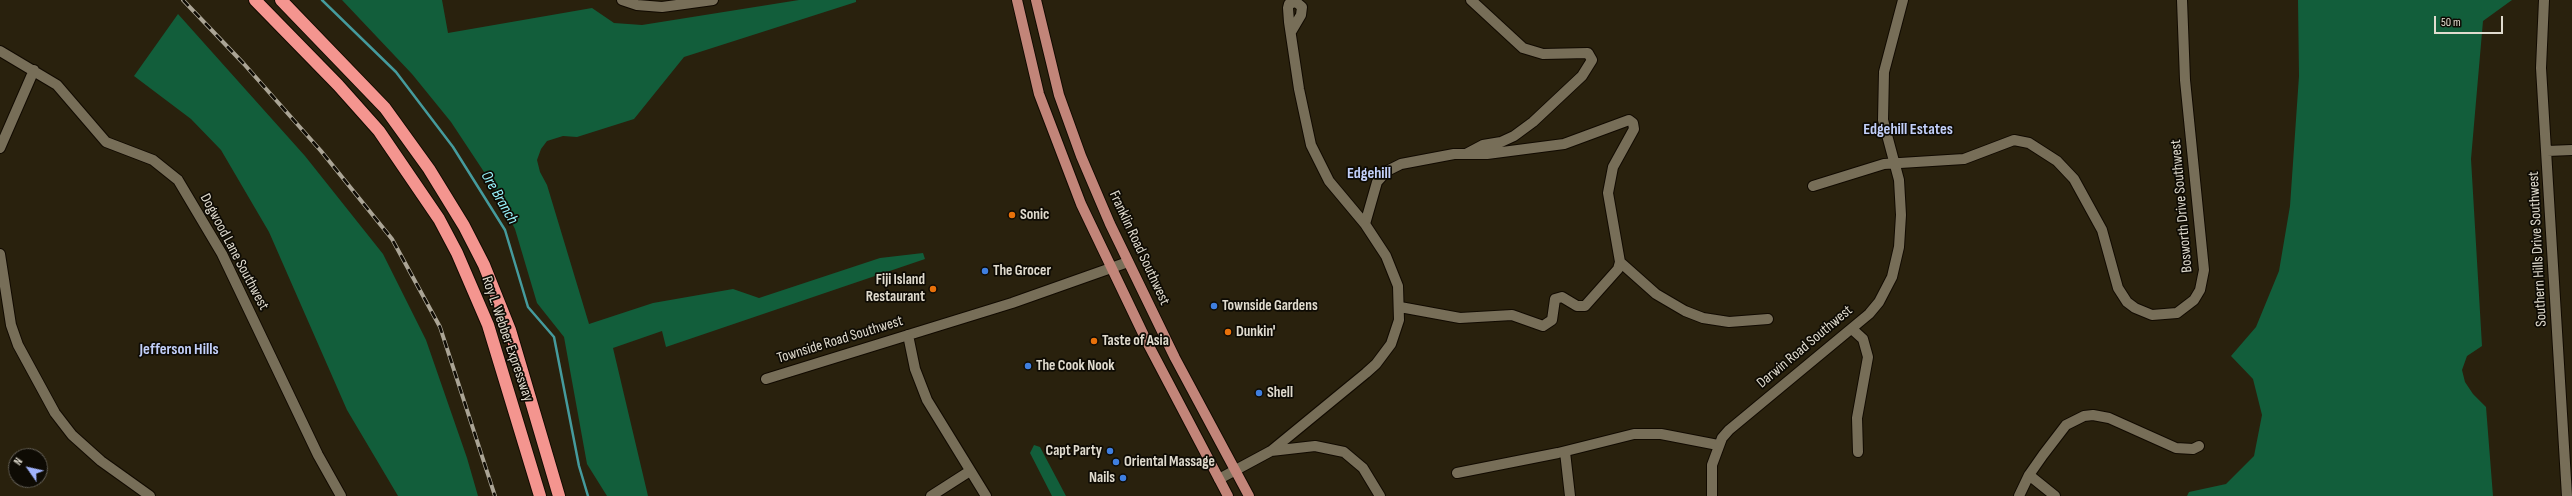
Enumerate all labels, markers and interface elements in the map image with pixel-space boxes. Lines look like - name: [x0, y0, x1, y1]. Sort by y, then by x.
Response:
- scale bar: [2436, 8, 2505, 34]
- text: 50 m: [2441, 15, 2461, 30]
- district label: Edgehill Estates: [1863, 120, 1953, 140]
- street label: Bosworth Drive Southwest: [2167, 139, 2197, 273]
- district label: Edgehill: [1347, 164, 1391, 184]
- water label: Ore Branch: [476, 168, 522, 228]
- street label: Southern Hills Drive Southwest: [2525, 171, 2551, 327]
- street label: Franklin Road Southwest: [1105, 188, 1173, 308]
- street label: Dogwood Lane Southwest: [196, 191, 272, 313]
- place label: Sonic: [1020, 206, 1049, 224]
- marker: Sonic: [1007, 210, 1017, 220]
- place label: The Grocer: [993, 262, 1051, 280]
- marker: The Grocer: [980, 266, 990, 276]
- place label: Fiji Island Restaurant: [866, 271, 925, 306]
- street label: Roy L. Webber Expressway: [477, 274, 537, 404]
- marker: Fiji Island Restaurant: [928, 284, 938, 294]
- place label: Townside Gardens: [1222, 297, 1318, 315]
- marker: Townside Gardens: [1209, 301, 1219, 311]
- street label: Darwin Road Southwest: [1754, 302, 1856, 392]
- street label: Townside Road Southwest: [775, 312, 905, 368]
- place label: Dunkin': [1236, 323, 1275, 341]
- marker: Dunkin': [1223, 327, 1233, 337]
- place label: Taste of Asia: [1102, 332, 1169, 350]
- marker: Taste of Asia: [1089, 336, 1099, 346]
- district label: Jefferson Hills: [139, 340, 219, 360]
- place label: The Cook Nook: [1036, 357, 1115, 375]
- marker: The Cook Nook: [1023, 361, 1033, 371]
- place label: Shell: [1267, 384, 1293, 402]
- marker: Shell: [1254, 388, 1264, 398]
- place label: Capt Party: [1046, 442, 1102, 460]
- marker: Capt Party: [1105, 446, 1115, 456]
- north arrow: [8, 448, 48, 488]
- place label: Oriental Massage: [1124, 453, 1215, 471]
- text: N: [11, 455, 25, 468]
- marker: Oriental Massage: [1111, 457, 1121, 467]
- place label: Nails: [1089, 469, 1115, 487]
- marker: Nails: [1118, 473, 1128, 483]

